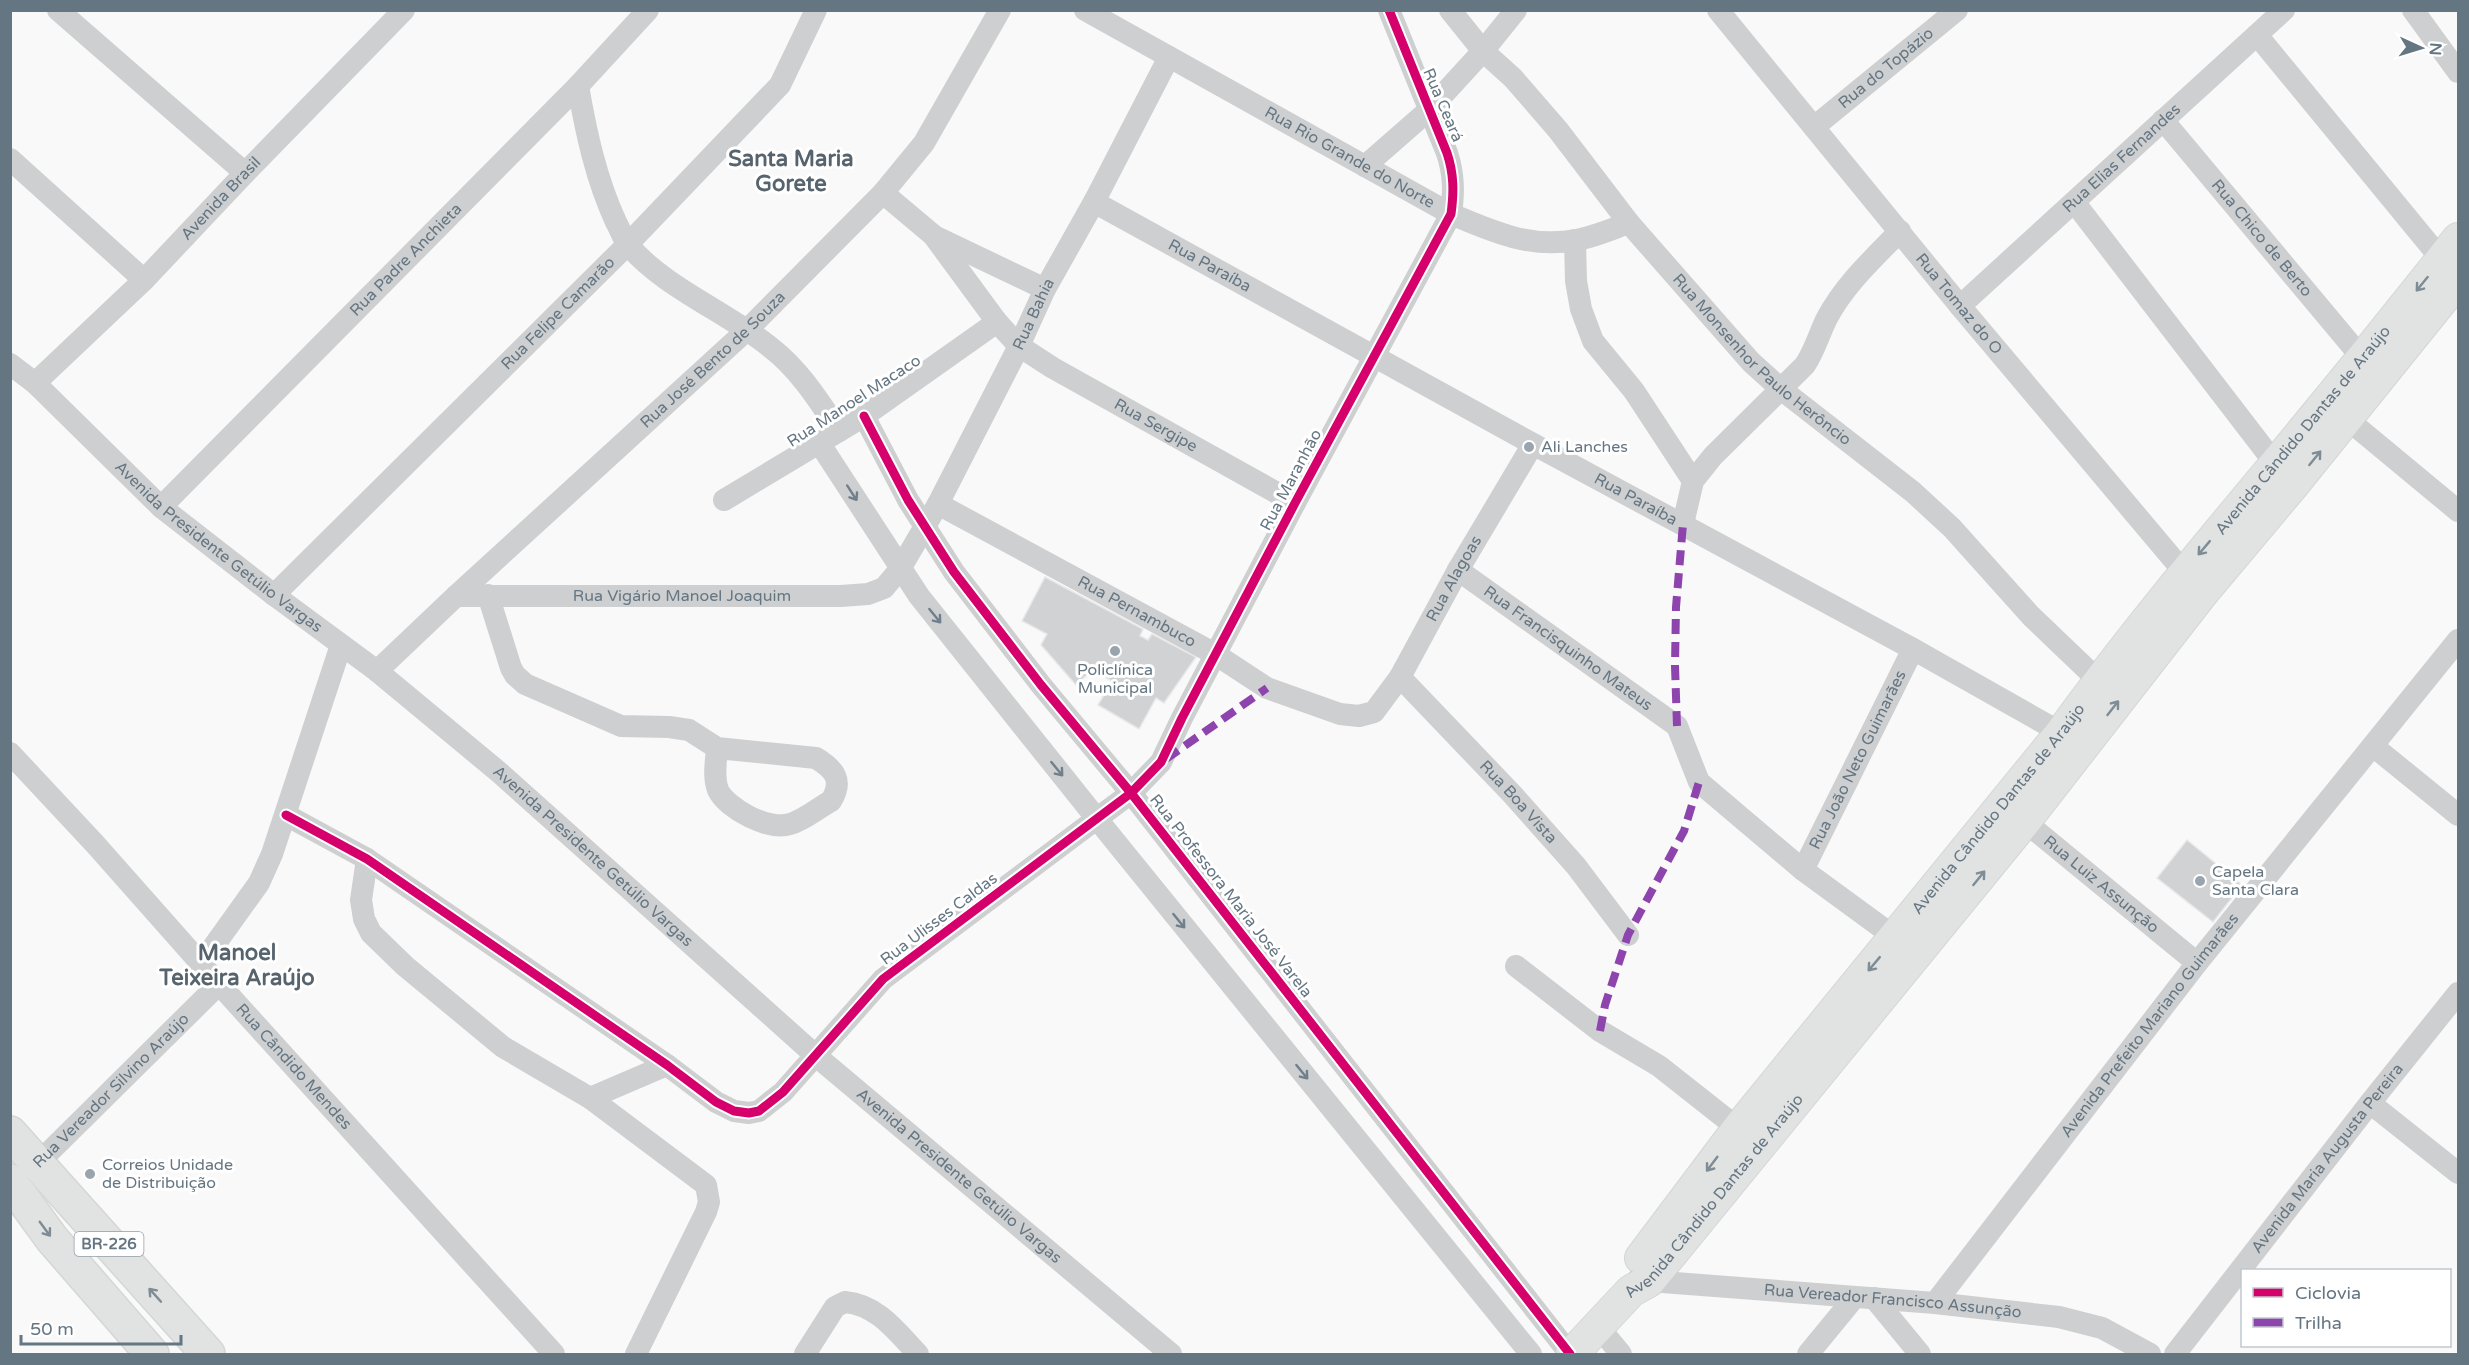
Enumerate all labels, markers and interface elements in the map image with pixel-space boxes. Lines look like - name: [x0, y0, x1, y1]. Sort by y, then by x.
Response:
- north arrow: [2391, 18, 2451, 78]
- street label: Rua do Topázio: [1834, 23, 1938, 113]
- text: N: [2425, 42, 2445, 56]
- street label: Rua Ceará: [1418, 65, 1468, 145]
- street label: Rua Elias Fernandes: [2058, 99, 2185, 217]
- street label: Rua Rio Grande do Norte: [1261, 102, 1438, 213]
- district label: Santa Maria Gorete: [728, 146, 854, 197]
- street label: Avenida Brasil: [177, 153, 265, 245]
- street label: Rua Chico de Berto: [2207, 175, 2317, 301]
- street label: Rua Padre Anchieta: [346, 199, 466, 320]
- street label: Rua Paraíba: [1165, 235, 1255, 297]
- street label: Rua Tomaz do O: [1911, 249, 2007, 359]
- street label: Rua Felipe Camarão: [497, 253, 619, 374]
- street label: Rua Monsenhor Paulo Herôncio: [1668, 270, 1855, 450]
- street label: Rua Bahia: [1008, 274, 1059, 353]
- one-way arrow: [2415, 276, 2428, 292]
- street label: Rua José Bento de Souza: [636, 287, 790, 433]
- street label: Avenida Cândido Dantas de Araújo: [2211, 322, 2395, 539]
- street label: Rua Manoel Macaco: [783, 350, 925, 452]
- street label: Rua Sergipe: [1111, 394, 1201, 457]
- street label: Rua Maranhão: [1256, 426, 1326, 534]
- place label: Ali Lanches: [1541, 437, 1628, 457]
- marker: Ali Lanches: [1522, 440, 1536, 454]
- one-way arrow: [2308, 451, 2321, 467]
- street label: Avenida Presidente Getúlio Vargas: [110, 457, 326, 637]
- street label: Rua Paraíba: [1591, 469, 1681, 530]
- one-way arrow: [846, 484, 858, 501]
- street label: Rua Alagoas: [1422, 532, 1486, 625]
- one-way arrow: [2197, 540, 2211, 555]
- street label: Rua Pernambuco: [1074, 571, 1199, 652]
- street label: Rua Francisquinho Mateus: [1480, 581, 1656, 715]
- street label: Rua Vigário Manoel Joaquim: [573, 586, 791, 606]
- one-way arrow: [929, 608, 942, 624]
- marker: Policlínica Municipal: [1108, 644, 1122, 658]
- place label: Policlínica Municipal: [1077, 660, 1153, 698]
- street label: Rua João Neto Guimarães: [1805, 667, 1911, 853]
- street label: Avenida Cândido Dantas de Araújo: [1907, 700, 2089, 918]
- one-way arrow: [2106, 700, 2119, 716]
- street label: Rua Boa Vista: [1475, 756, 1561, 848]
- one-way arrow: [1050, 760, 1063, 776]
- street label: Avenida Presidente Getúlio Vargas: [489, 761, 697, 951]
- street label: Rua Professora Maria José Varela: [1145, 790, 1317, 1002]
- street label: Rua Luiz Assunção: [2039, 831, 2163, 938]
- place label: Capela Santa Clara: [2212, 862, 2299, 900]
- street label: Rua Ulisses Caldas: [877, 868, 1001, 970]
- one-way arrow: [1972, 870, 1985, 886]
- marker: Capela Santa Clara: [2193, 874, 2207, 888]
- street label: Avenida Prefeito Mariano Guimarães: [2056, 909, 2243, 1141]
- one-way arrow: [1173, 912, 1186, 928]
- district label: Manoel Teixeira Araújo: [158, 940, 315, 991]
- one-way arrow: [1868, 956, 1881, 972]
- street label: Rua Cândido Mendes: [232, 999, 356, 1134]
- street label: Rua Vereador Silvino Araújo: [29, 1009, 194, 1172]
- street label: Avenida Maria Augusta Pereira: [2247, 1059, 2408, 1257]
- one-way arrow: [1295, 1064, 1309, 1079]
- street label: Avenida Presidente Getúlio Vargas: [852, 1084, 1066, 1268]
- street label: Avenida Cândido Dantas de Araújo: [1620, 1090, 1808, 1302]
- place label: Correios Unidade de Distribuição: [102, 1155, 233, 1193]
- one-way arrow: [1705, 1156, 1718, 1172]
- marker: Correios Unidade de Distribuição: [83, 1167, 97, 1181]
- one-way arrow: [39, 1220, 51, 1236]
- road number: BR-226: [74, 1232, 144, 1256]
- legend: [2241, 1269, 2451, 1347]
- street label: Rua Vereador Francisco Assunção: [1763, 1280, 2023, 1323]
- text: Ciclovia: [2295, 1282, 2361, 1304]
- one-way arrow: [148, 1288, 162, 1303]
- scale bar: [21, 1308, 182, 1346]
- text: Trilha: [2295, 1312, 2342, 1334]
- text: 50 m: [30, 1318, 74, 1340]

